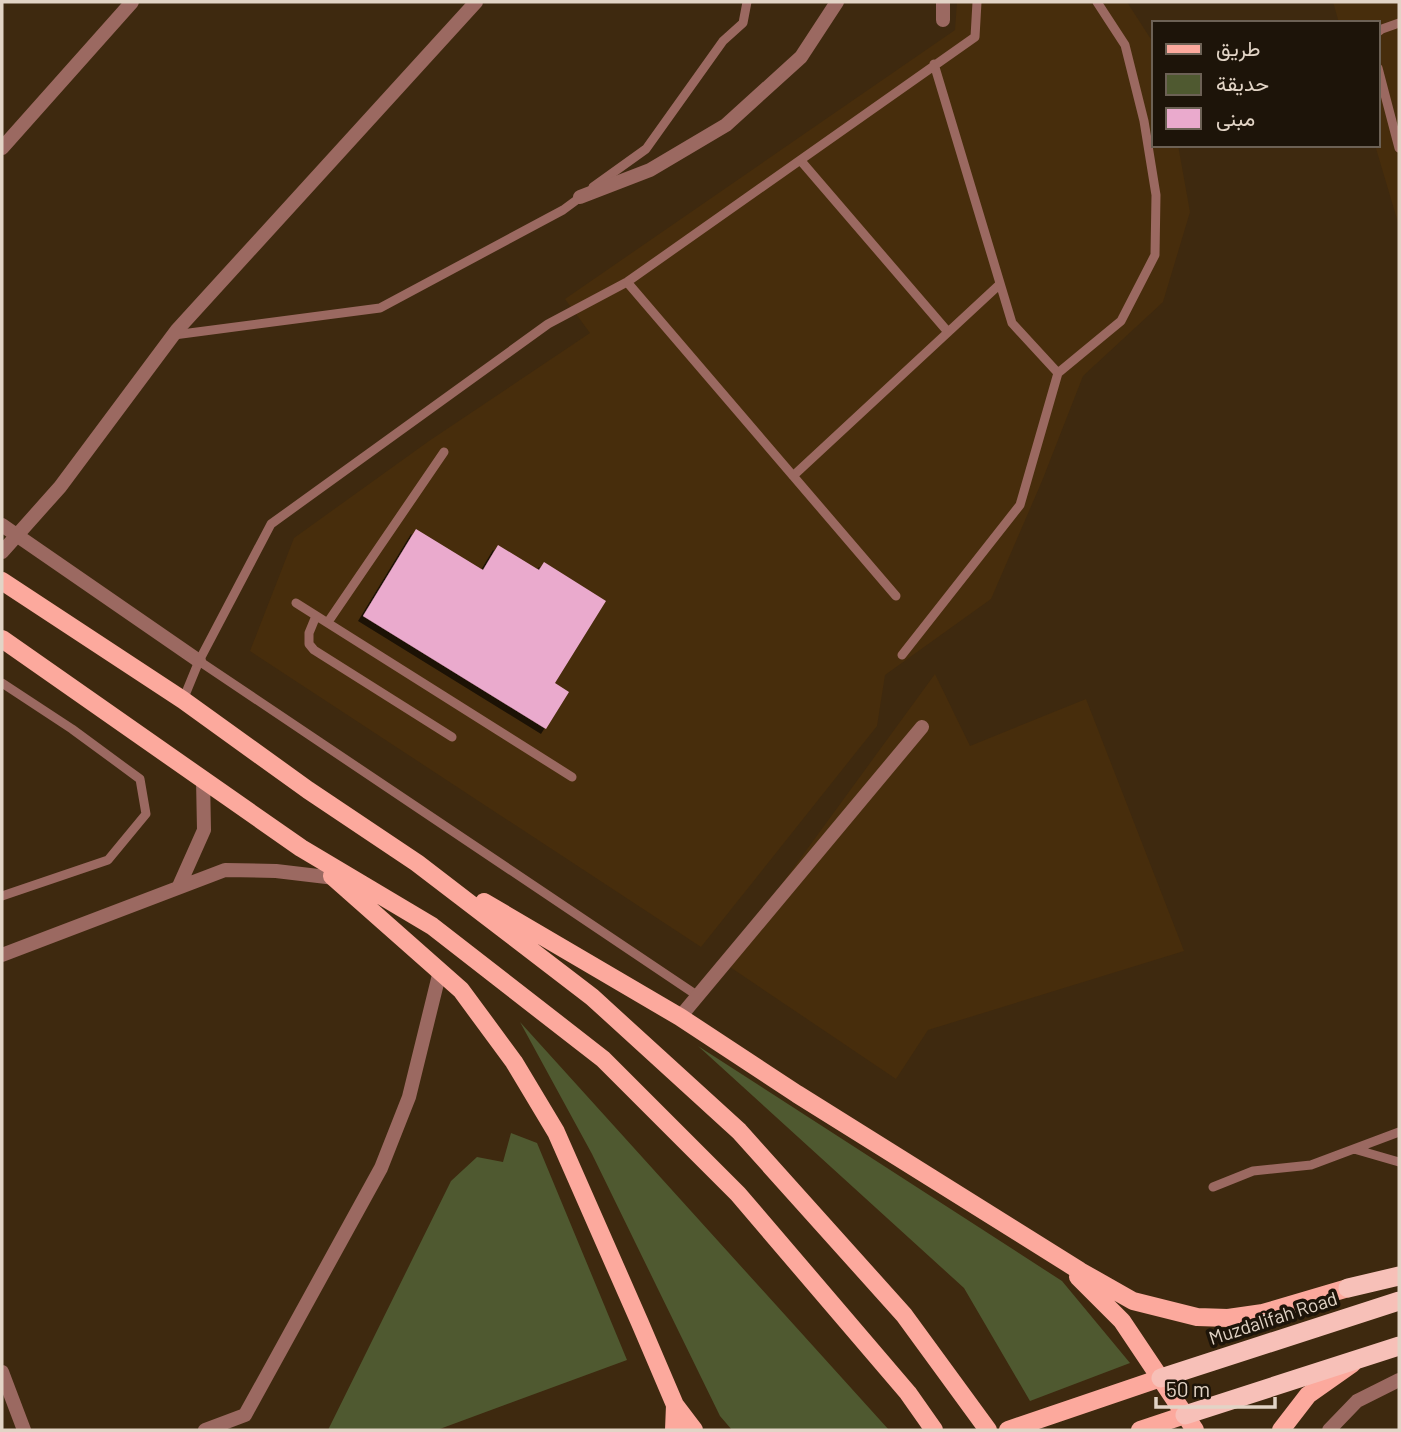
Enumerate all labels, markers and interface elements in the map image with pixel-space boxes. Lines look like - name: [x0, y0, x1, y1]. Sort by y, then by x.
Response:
- legend: [1152, 21, 1380, 147]
- text: طريق: [1216, 35, 1261, 62]
- text: حديقة: [1216, 70, 1269, 96]
- text: مبنى: [1216, 105, 1255, 131]
- street label: Muzdalifah Road: [1206, 1286, 1340, 1349]
- scale bar: [1156, 1366, 1275, 1410]
- text: 50 m: [1166, 1376, 1210, 1401]

